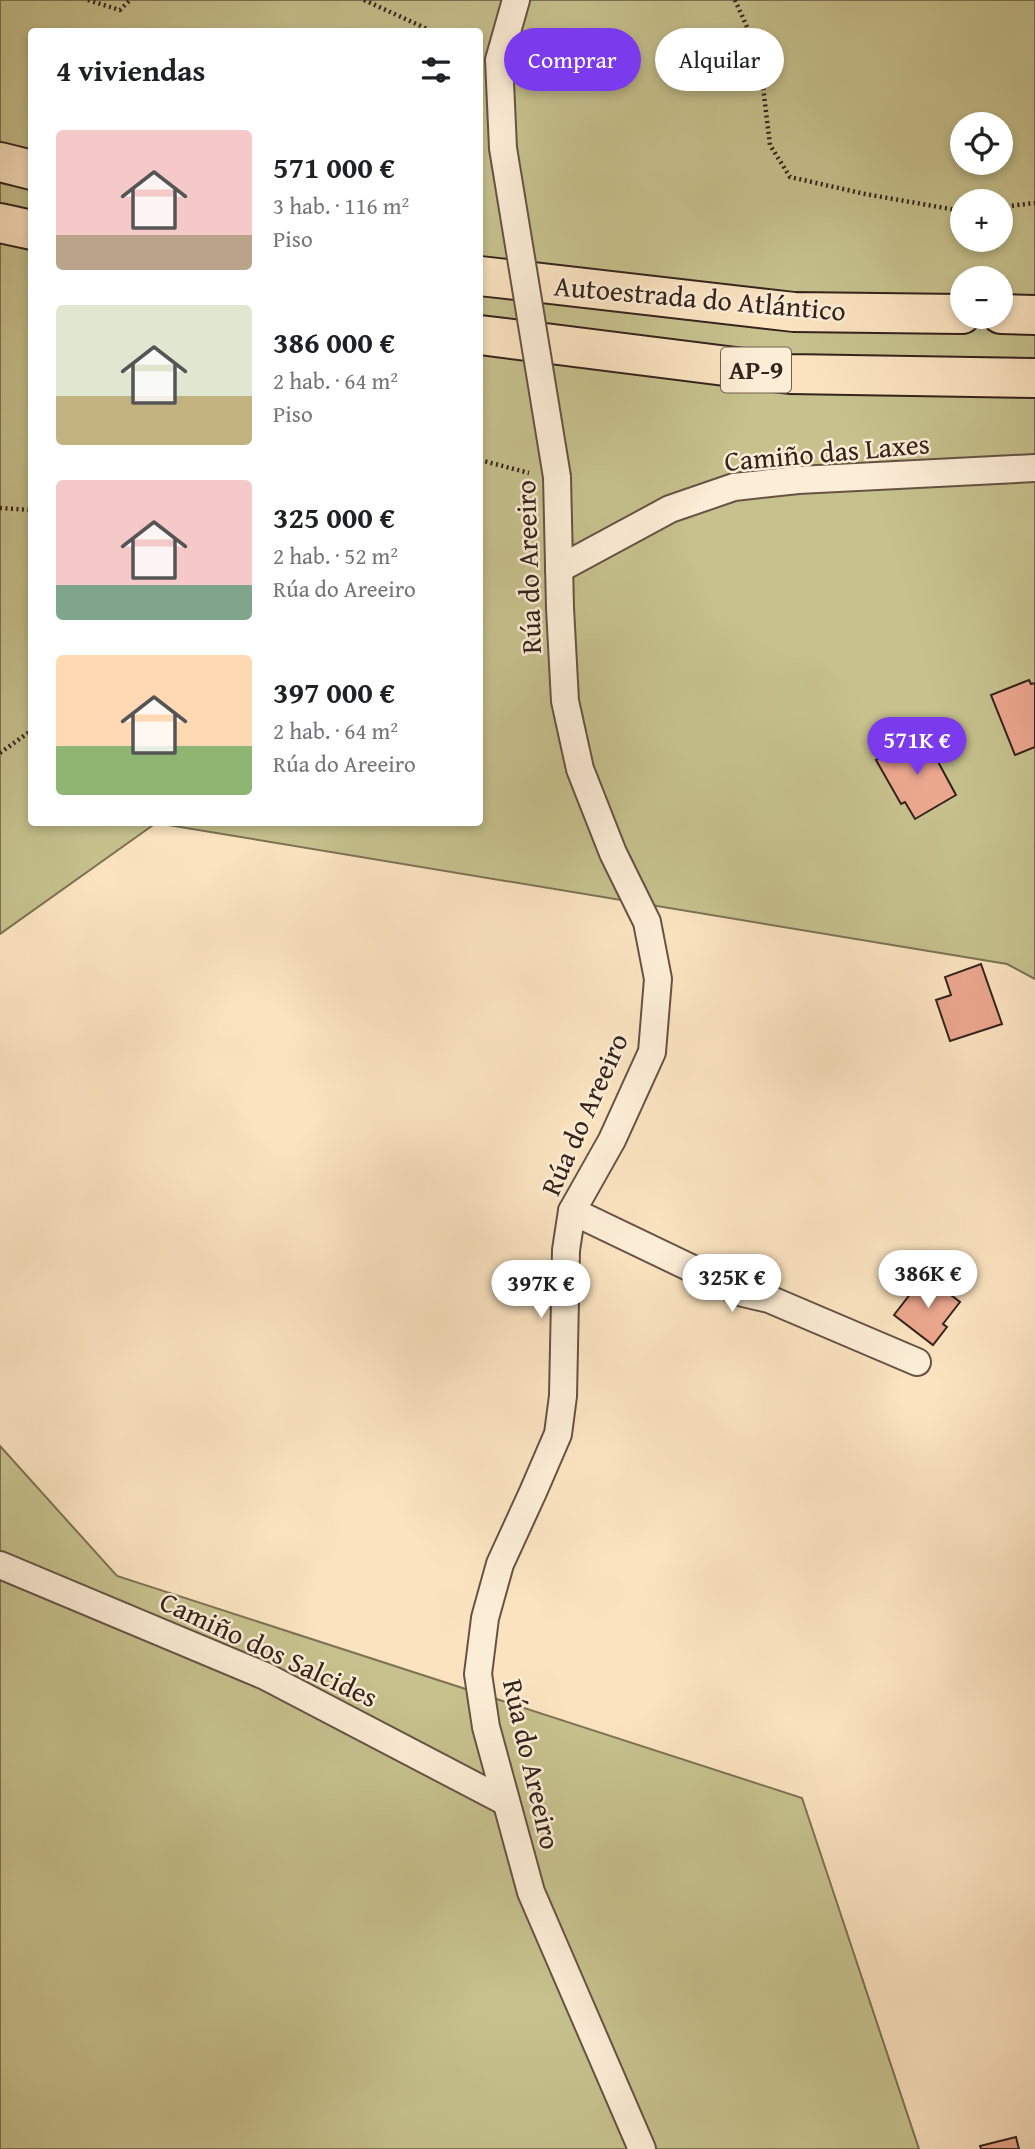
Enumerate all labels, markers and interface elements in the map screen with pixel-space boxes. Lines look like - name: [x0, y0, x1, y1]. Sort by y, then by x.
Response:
- chip: Comprar: [504, 28, 641, 91]
- chip: Alquilar: [655, 28, 784, 91]
- text: 4 viviendas: [56, 48, 205, 92]
- icon: filters: [417, 51, 455, 89]
- map controls: [950, 112, 1013, 329]
- button: locate: [950, 112, 1013, 175]
- text: 571 000 €: [273, 145, 395, 189]
- icon: home: [112, 158, 196, 242]
- text: 3 hab. · 116 m²: [273, 189, 409, 222]
- button: +: [950, 189, 1013, 252]
- text: Piso: [273, 222, 313, 255]
- street label: Autoestrada do Atlántico: [552, 264, 848, 331]
- button: −: [950, 266, 1013, 329]
- text: 386 000 €: [273, 320, 395, 364]
- icon: home: [112, 333, 196, 417]
- road number: AP-9: [721, 348, 791, 392]
- text: 2 hab. · 64 m²: [273, 364, 398, 397]
- text: Piso: [273, 397, 313, 430]
- street label: Camiño das Laxes: [723, 422, 931, 481]
- street label: Rúa do Areeiro: [504, 480, 551, 655]
- text: 325 000 €: [273, 495, 395, 539]
- icon: home: [112, 508, 196, 592]
- text: 2 hab. · 52 m²: [273, 539, 398, 572]
- text: Rúa do Areeiro: [273, 572, 416, 605]
- text: 397 000 €: [273, 670, 395, 714]
- icon: home: [112, 683, 196, 767]
- text: 2 hab. · 64 m²: [273, 714, 398, 747]
- pin: 571K €: [860, 718, 974, 777]
- text: 571K €: [883, 723, 951, 756]
- text: Rúa do Areeiro: [273, 747, 416, 780]
- street label: Rúa do Areeiro: [529, 1026, 638, 1201]
- pin: 386K €: [871, 1250, 985, 1310]
- pin: 325K €: [675, 1254, 789, 1314]
- text: 386K €: [894, 1256, 962, 1289]
- pin: 397K €: [484, 1260, 598, 1320]
- text: 325K €: [698, 1260, 766, 1293]
- text: 397K €: [507, 1266, 575, 1299]
- street label: Camiño dos Salcides: [154, 1580, 385, 1717]
- street label: Rúa do Areeiro: [493, 1675, 572, 1853]

